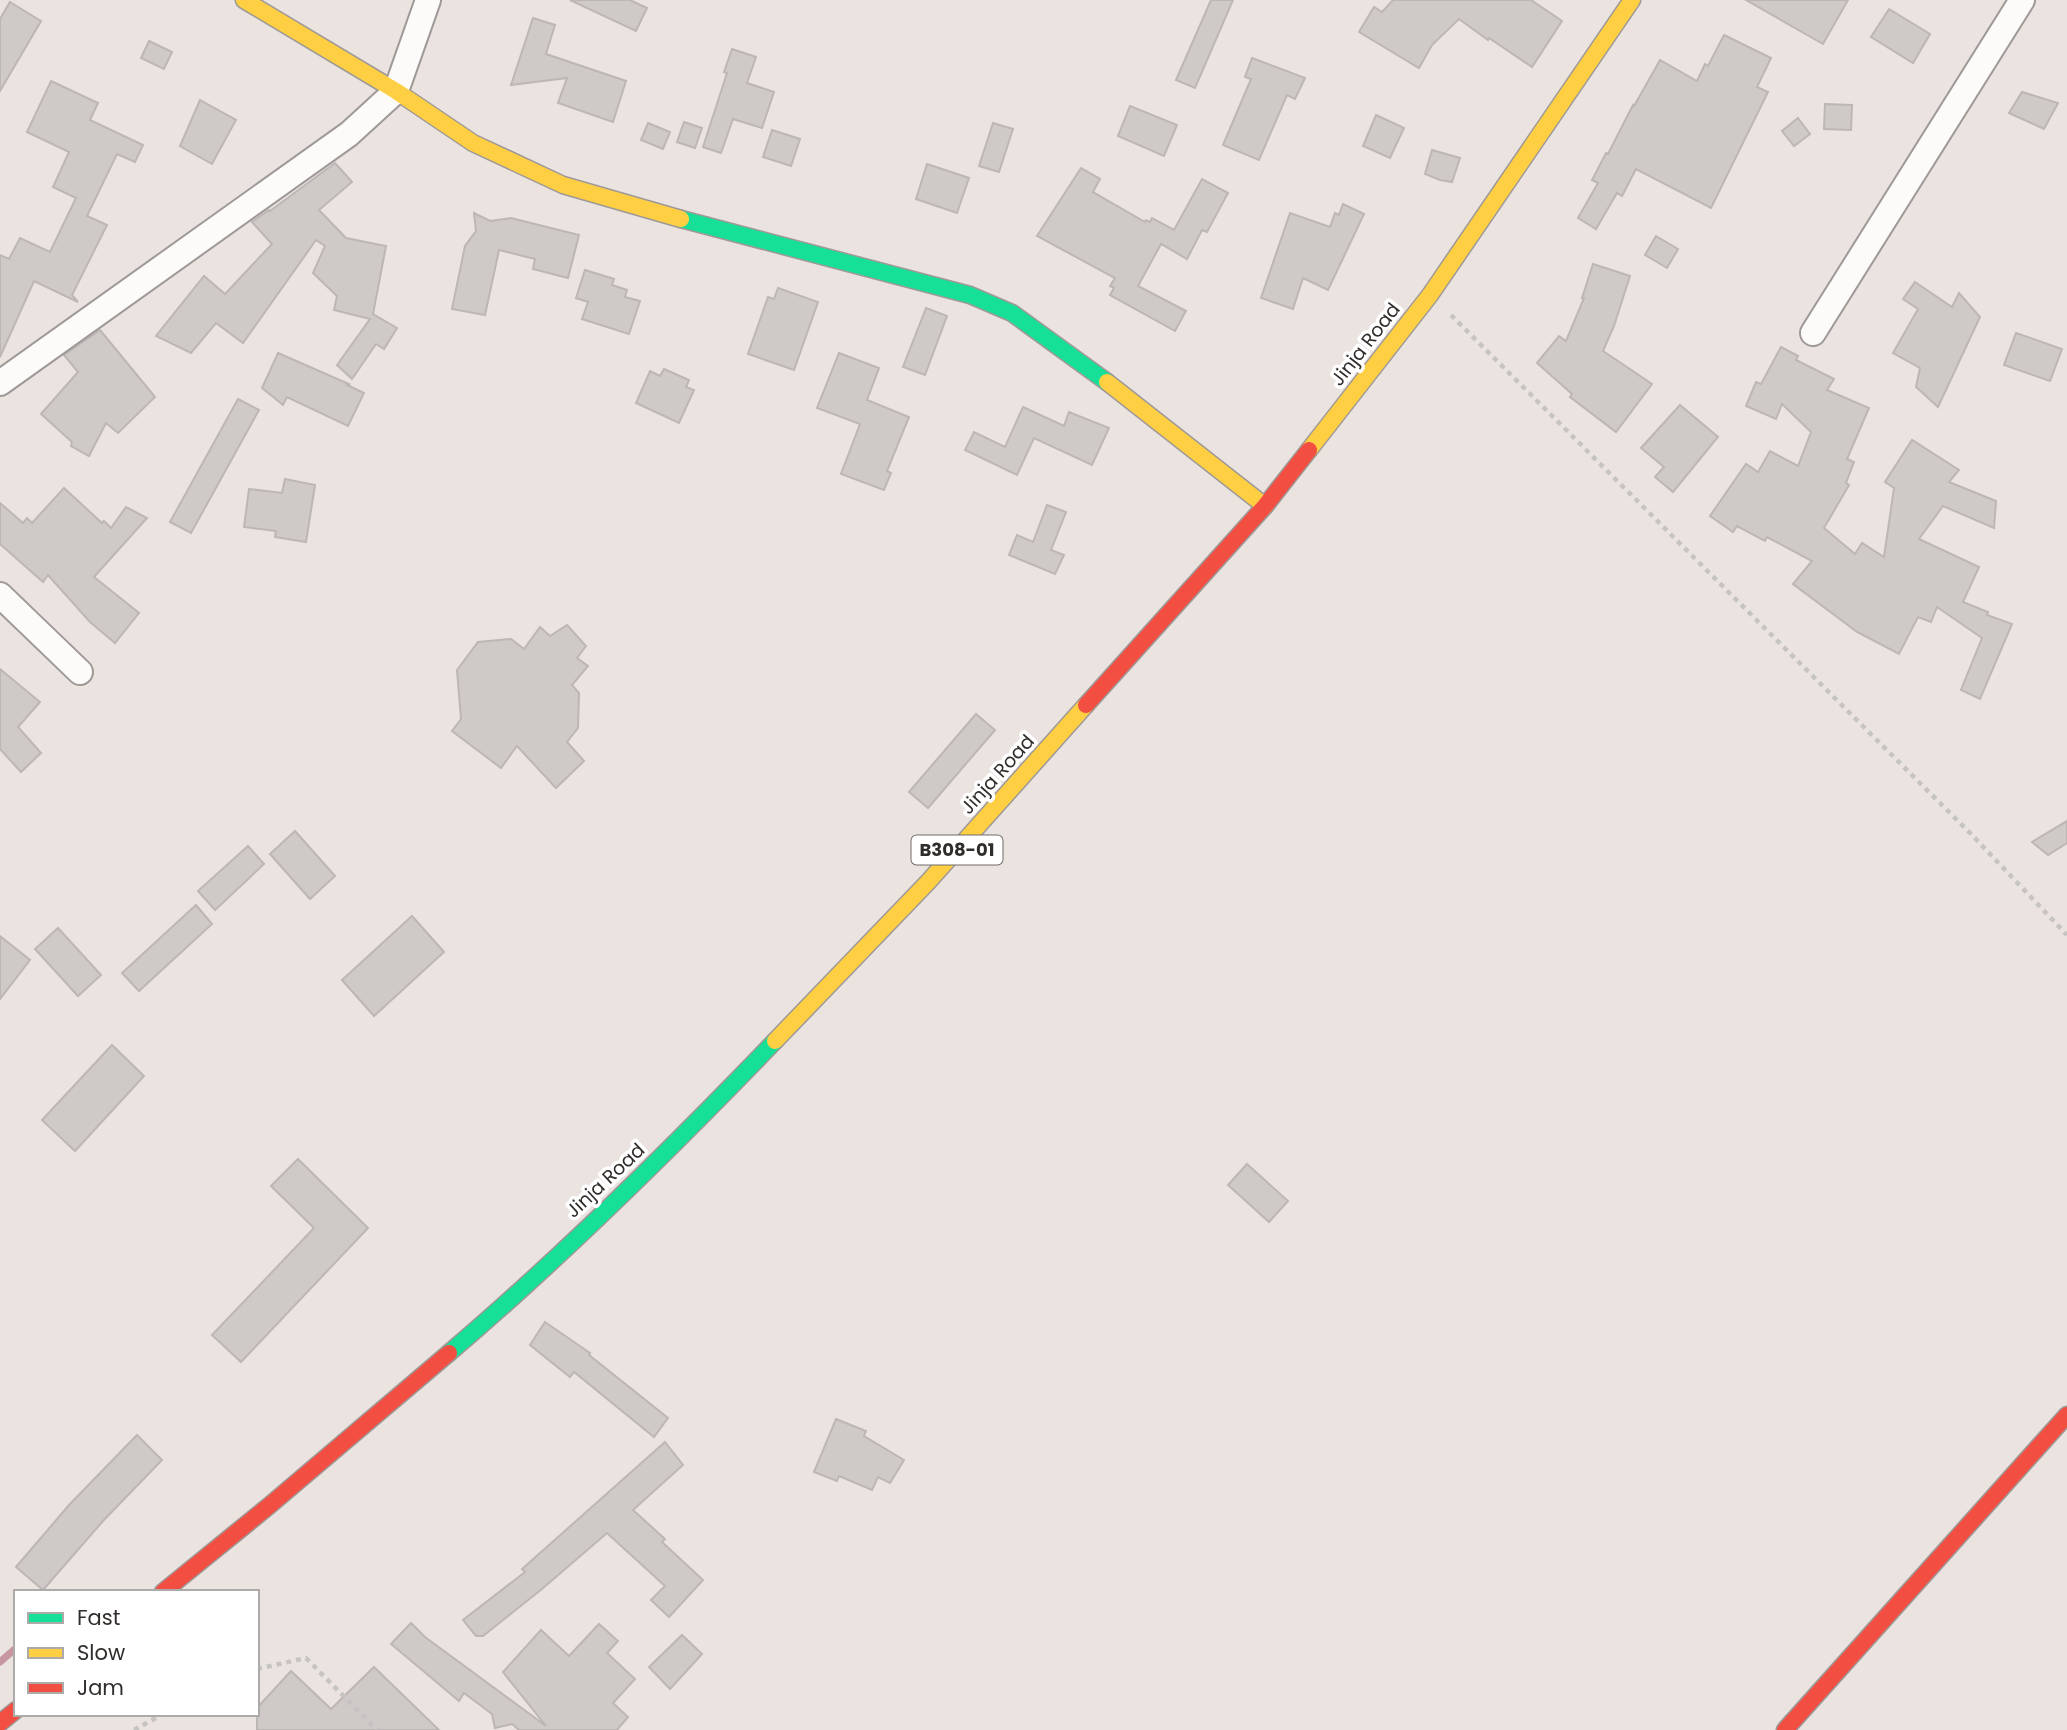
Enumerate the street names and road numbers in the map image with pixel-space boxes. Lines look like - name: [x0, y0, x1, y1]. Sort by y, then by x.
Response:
- street label: Jinja Road: [1324, 297, 1406, 392]
- street label: Jinja Road: [954, 729, 1041, 820]
- road number: B308-01: [912, 836, 1002, 864]
- street label: Jinja Road: [560, 1137, 651, 1224]

